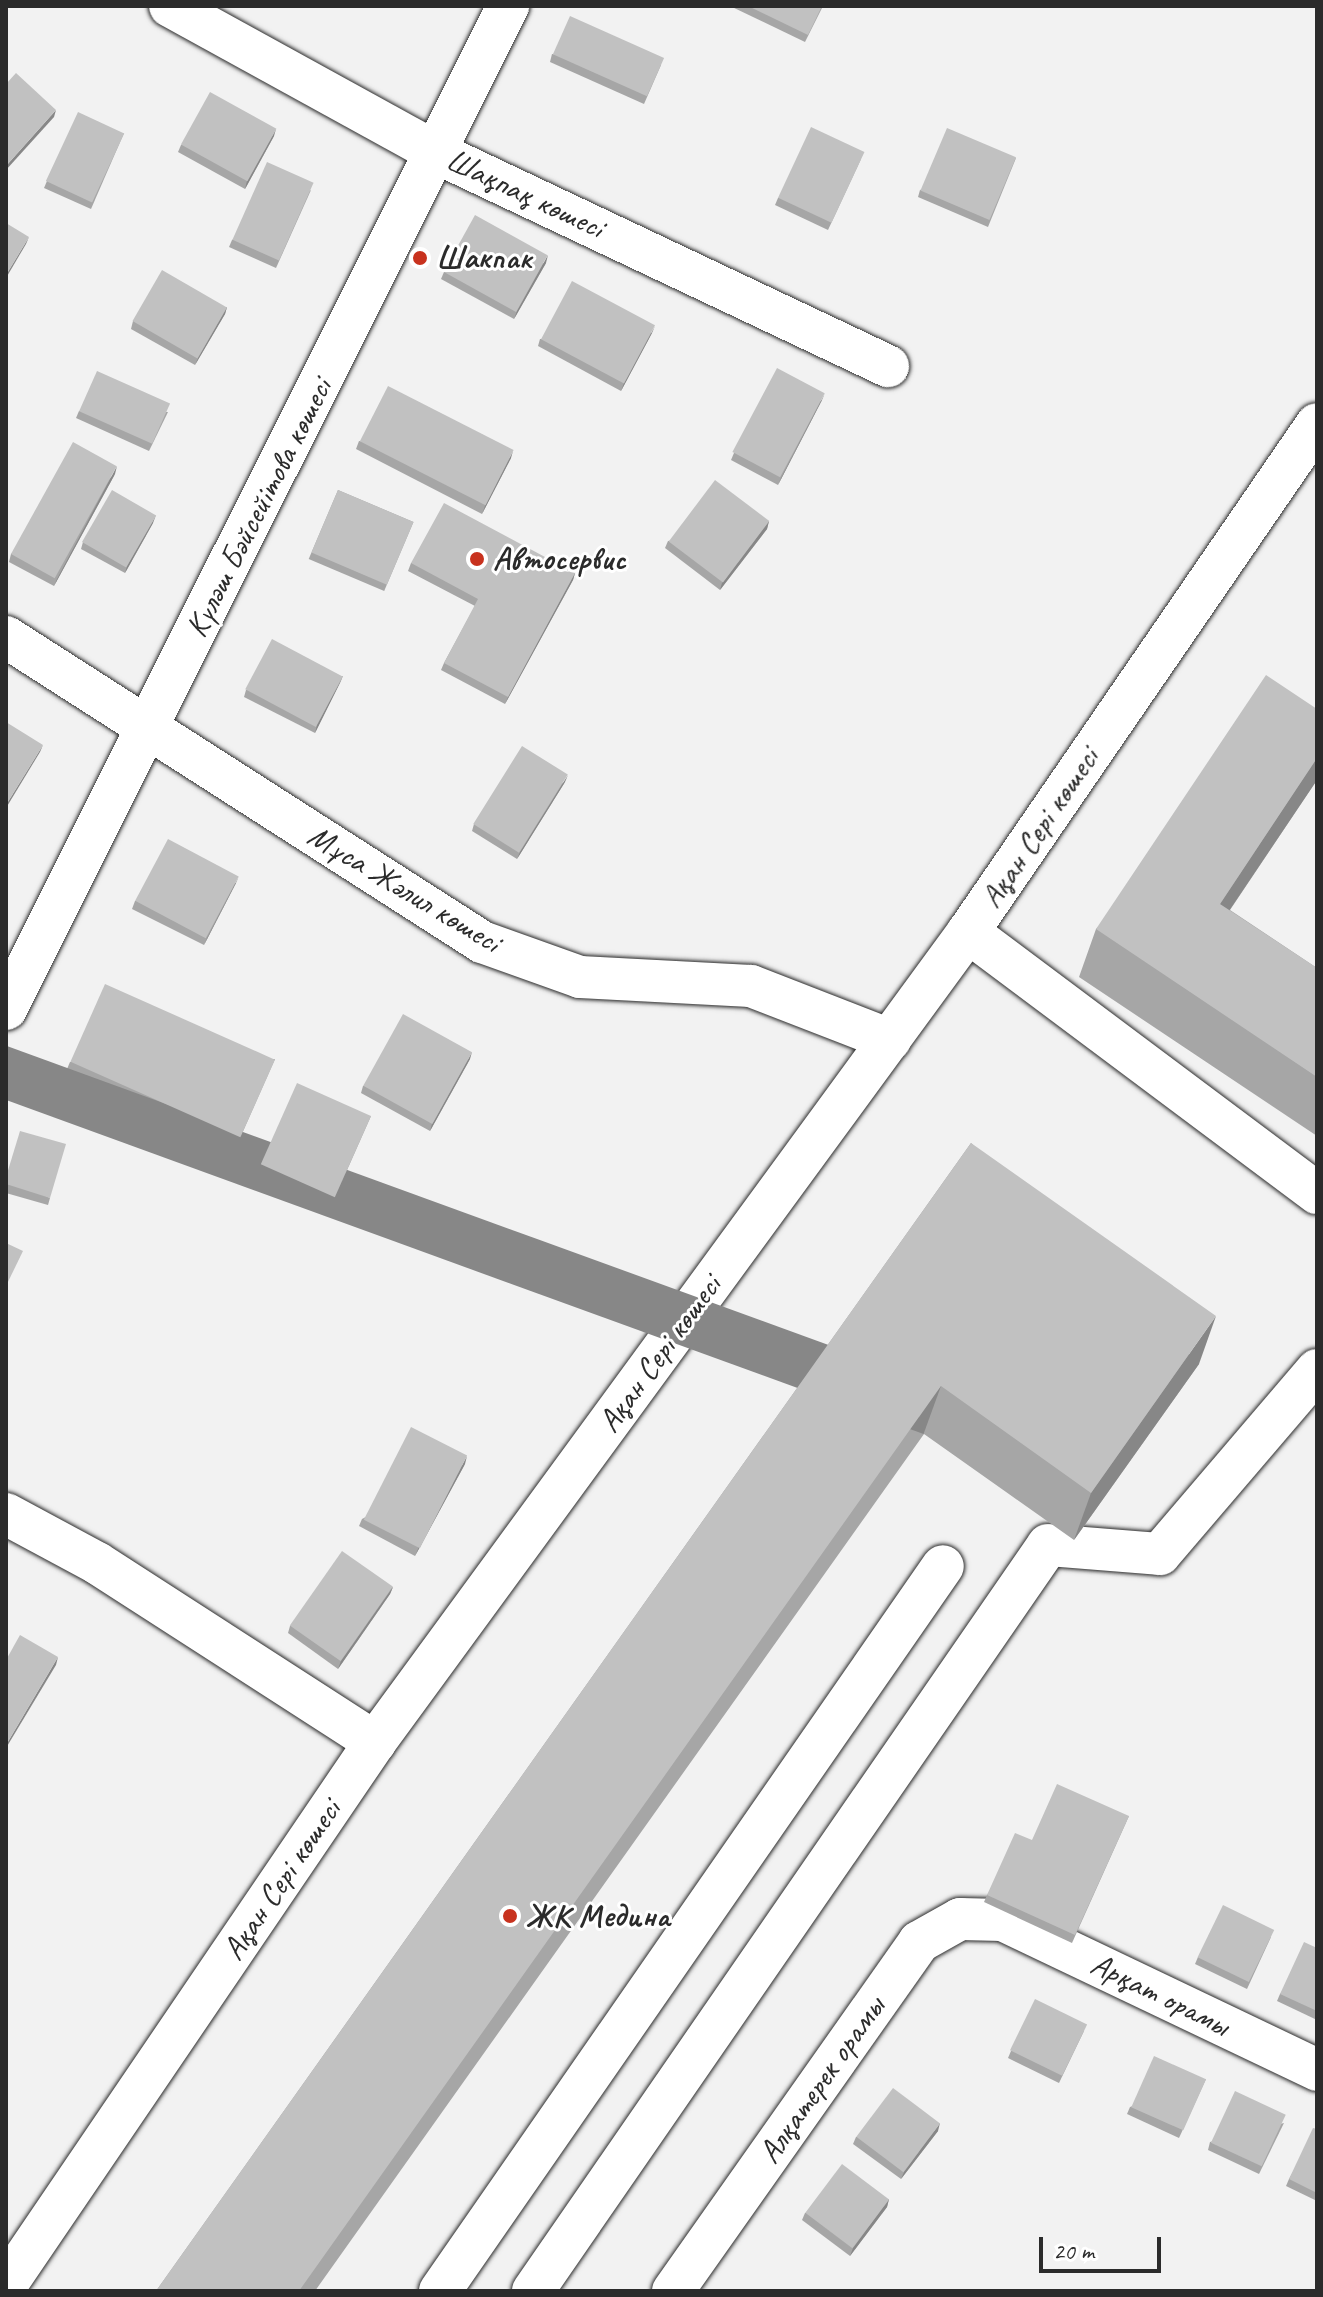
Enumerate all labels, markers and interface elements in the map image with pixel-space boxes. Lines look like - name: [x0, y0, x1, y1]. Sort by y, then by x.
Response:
- street label: Шақпақ көшесі: [440, 141, 610, 247]
- place label: Шакпак: [436, 239, 532, 277]
- marker: Шакпак: [411, 249, 429, 267]
- street label: Күләш Бәйсейітова көшесі: [177, 372, 341, 644]
- place label: Автосервис: [493, 540, 626, 578]
- marker: Автосервис: [468, 550, 486, 568]
- street label: Ақан Сері көшесі: [972, 741, 1108, 915]
- street label: Мұса Жәлил көшесі: [301, 816, 507, 962]
- street label: Ақан Сері көшесі: [590, 1268, 730, 1440]
- street label: Ақан Сері көшесі: [214, 1793, 350, 1967]
- place label: ЖК Медина: [526, 1897, 668, 1935]
- marker: ЖК Медина: [501, 1907, 519, 1925]
- street label: Арқат орамы: [1084, 1945, 1236, 2045]
- street label: Алқатерек орамы: [750, 1989, 894, 2171]
- scale bar: [1043, 2221, 1165, 2271]
- text: 20 m: [1053, 2236, 1094, 2266]

